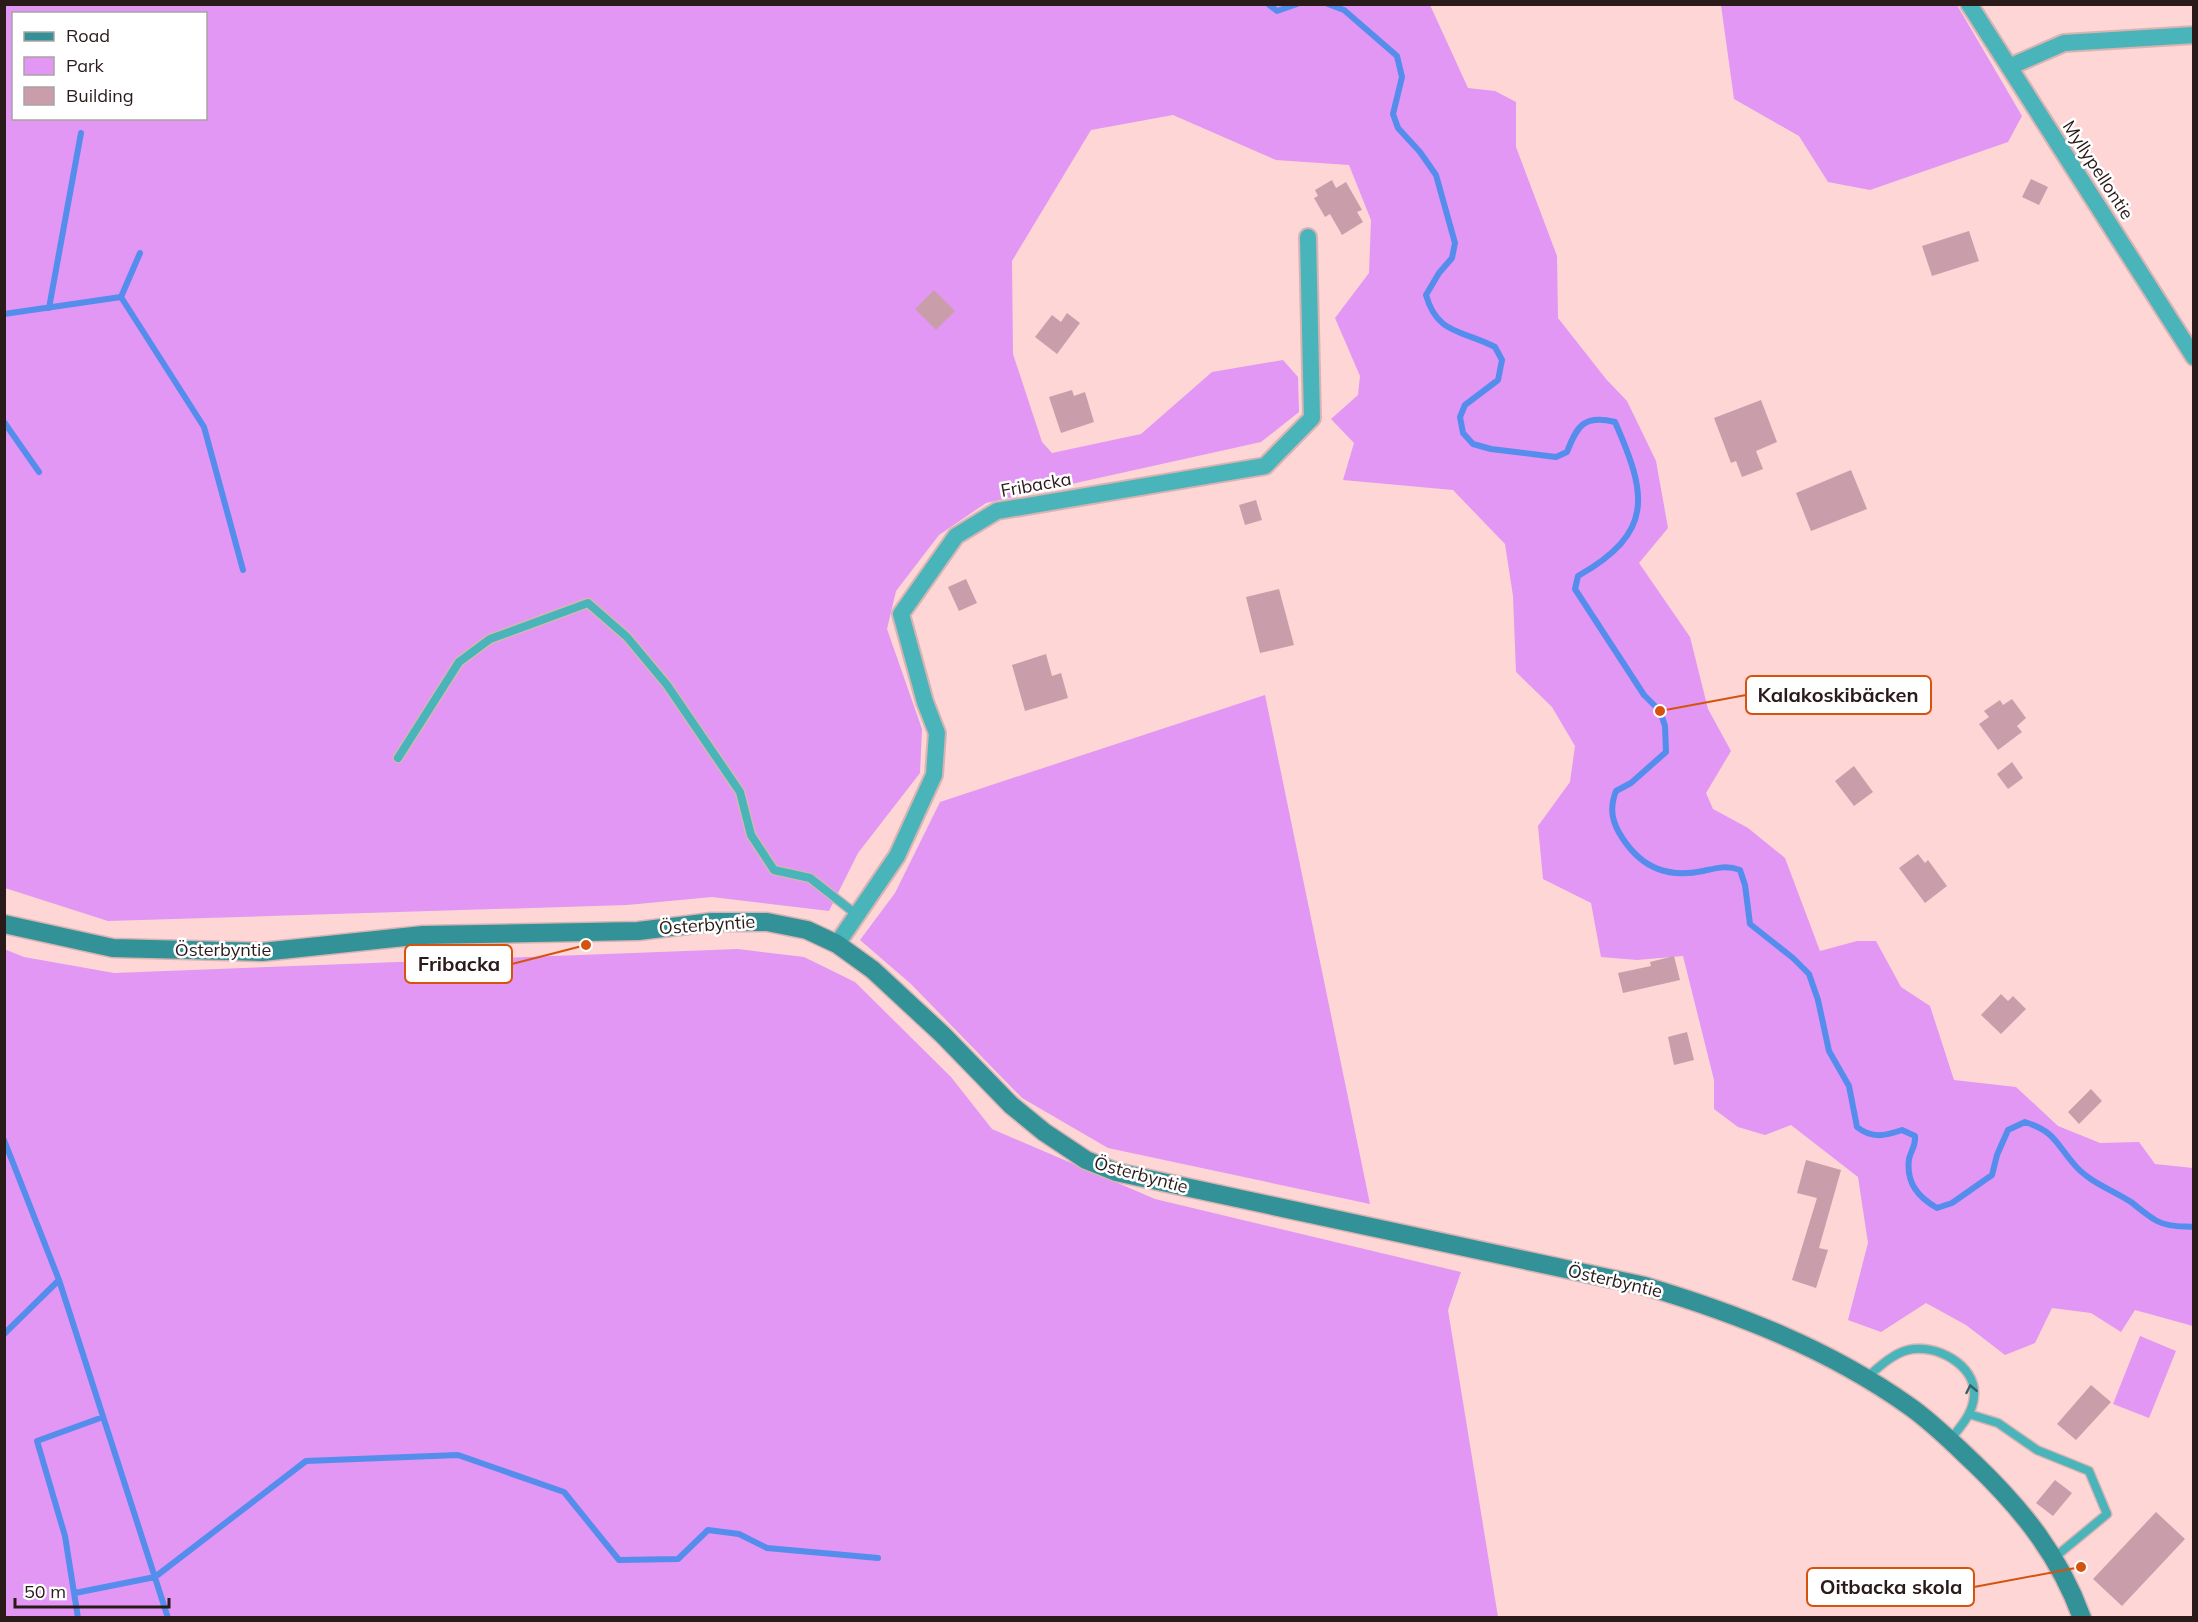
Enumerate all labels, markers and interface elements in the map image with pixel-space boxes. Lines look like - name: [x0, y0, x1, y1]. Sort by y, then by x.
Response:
- legend: [12, 12, 207, 120]
- text: Road: [66, 24, 110, 47]
- text: Park: [66, 54, 105, 77]
- text: Building: [66, 84, 134, 107]
- street label: Myllypellontie: [2058, 116, 2139, 224]
- street label: Fribacka: [999, 467, 1073, 502]
- callout: Kalakoskibäcken: [1746, 676, 1931, 714]
- text: Kalakoskibäcken: [1757, 682, 1919, 707]
- street label: Österbyntie: [658, 910, 756, 939]
- street label: Österbyntie: [175, 938, 271, 961]
- callout: Fribacka: [405, 945, 512, 983]
- text: Fribacka: [418, 951, 500, 976]
- street label: Österbyntie: [1092, 1151, 1191, 1198]
- street label: Österbyntie: [1566, 1258, 1665, 1303]
- one-way arrow: [1965, 1384, 1978, 1394]
- callout: Oitbacka skola: [1807, 1568, 1974, 1606]
- scale bar: [15, 1571, 170, 1609]
- text: Oitbacka skola: [1820, 1574, 1962, 1599]
- text: 50 m: [24, 1580, 66, 1603]

